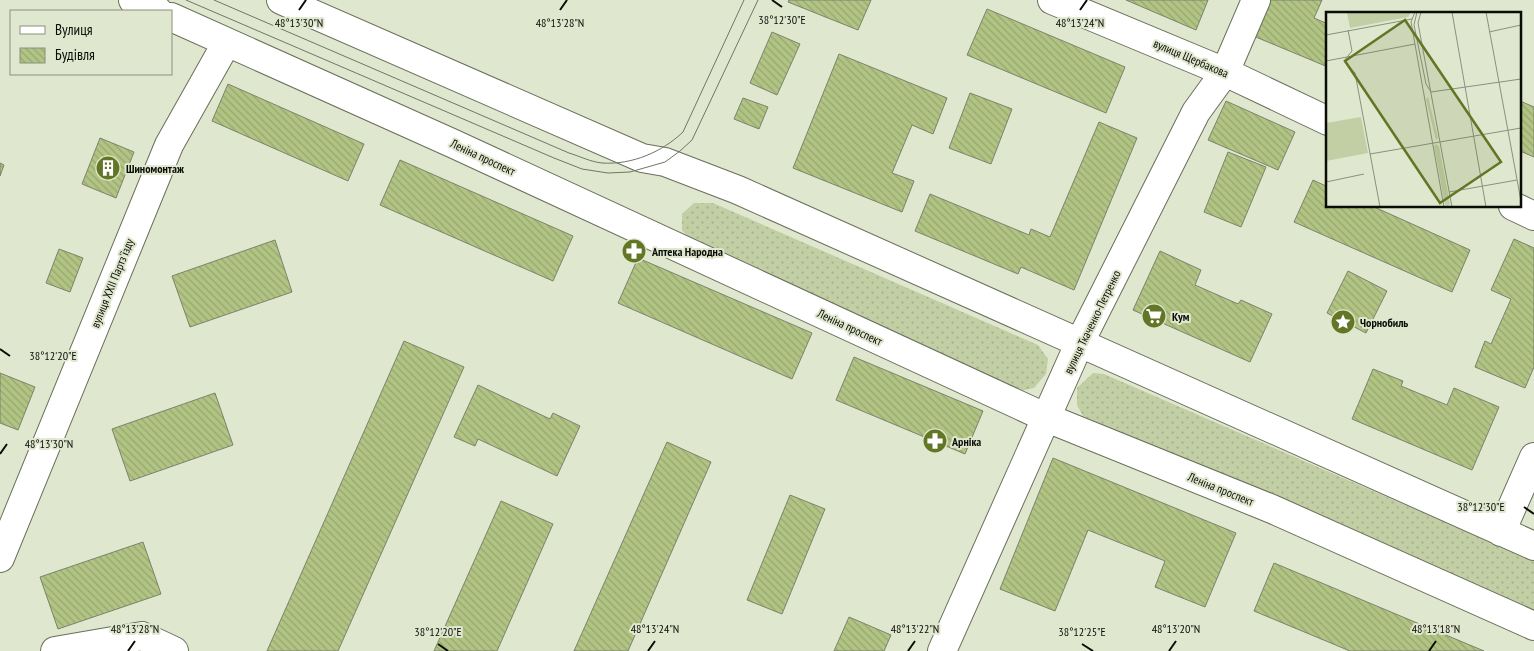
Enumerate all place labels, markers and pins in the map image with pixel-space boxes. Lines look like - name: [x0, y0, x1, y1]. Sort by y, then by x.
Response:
- building icon: Шиномонтаж: [95, 155, 121, 181]
- place label: Шиномонтаж: [126, 161, 185, 176]
- pharmacy icon: Аптека Народна: [621, 238, 647, 264]
- place label: Аптека Народна: [651, 244, 723, 259]
- supermarket icon: Кум: [1141, 303, 1167, 329]
- place label: Кум: [1172, 309, 1190, 324]
- place icon: Чорнобиль: [1330, 309, 1356, 335]
- place label: Чорнобиль: [1360, 315, 1408, 330]
- pharmacy icon: Арніка: [922, 428, 948, 454]
- place label: Арніка: [951, 434, 981, 449]

